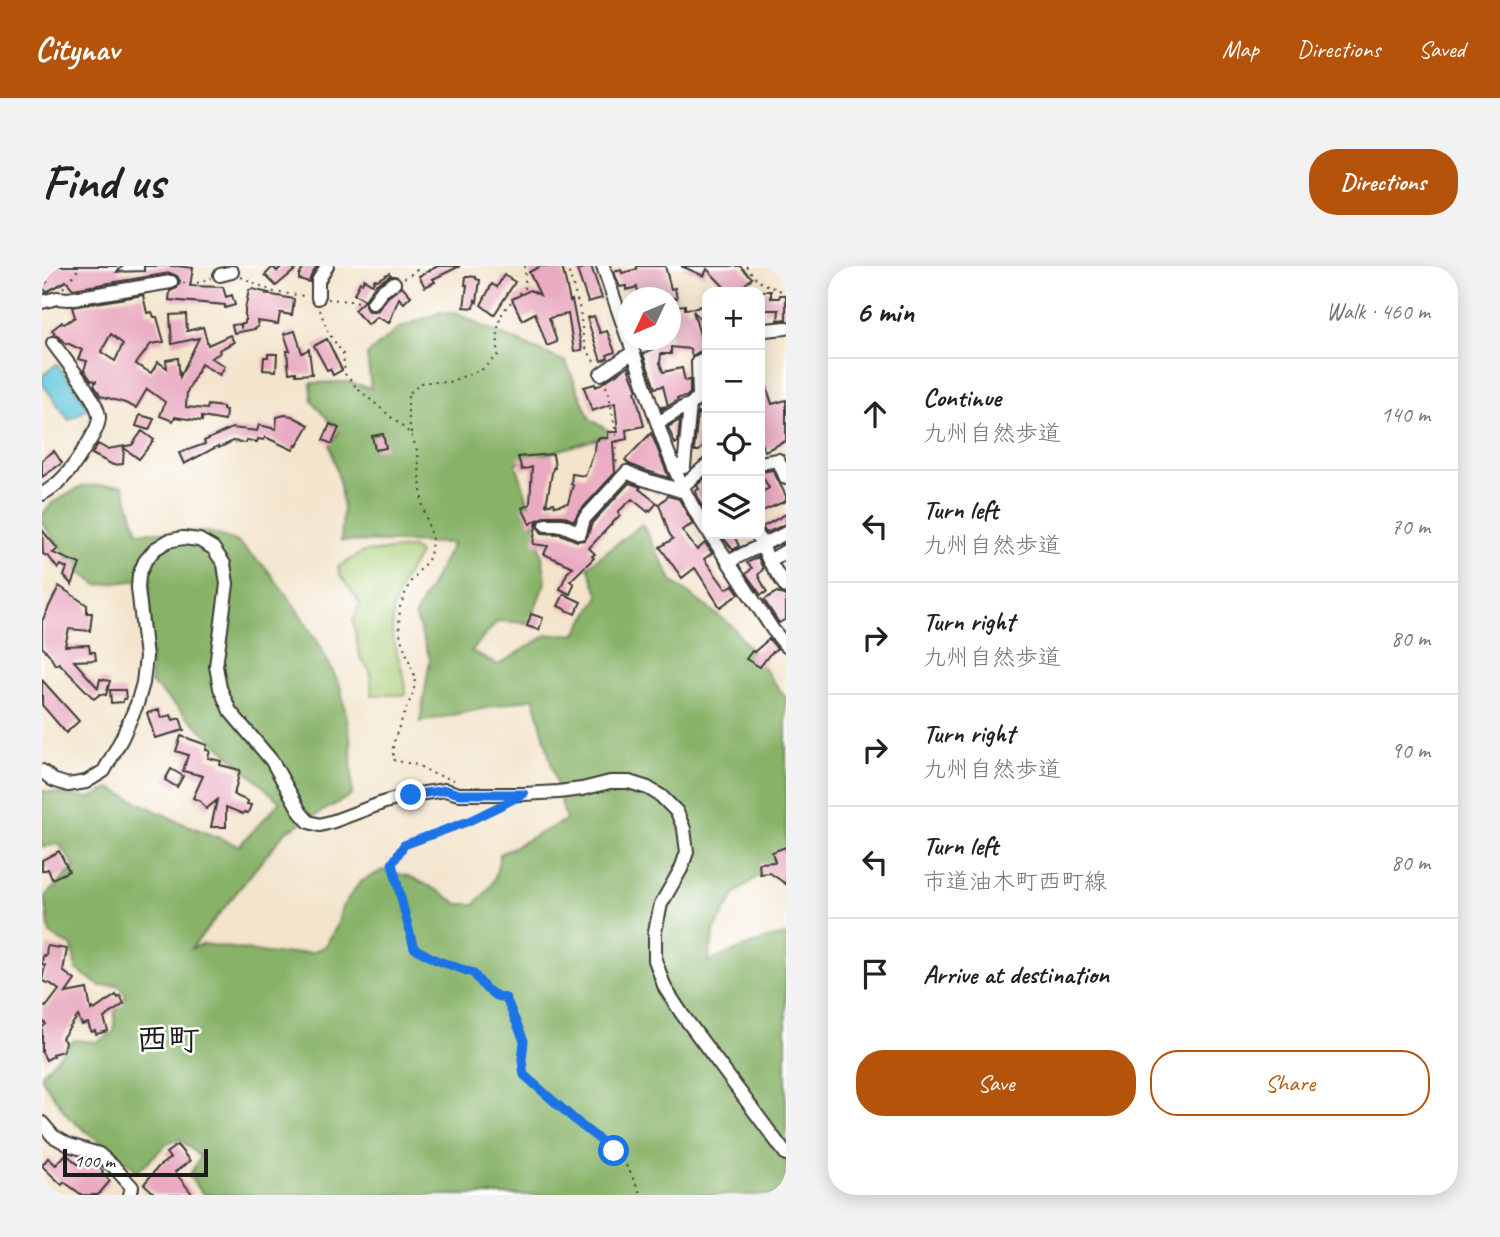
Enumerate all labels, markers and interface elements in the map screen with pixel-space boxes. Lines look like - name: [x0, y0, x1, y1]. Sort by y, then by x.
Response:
- text: Citynav: [35, 28, 119, 70]
- text: Map: [1222, 34, 1259, 64]
- text: Directions: [1297, 34, 1380, 64]
- text: Saved: [1418, 34, 1465, 64]
- button: Directions: [1309, 149, 1458, 215]
- text: Find us: [42, 151, 164, 213]
- north arrow: [618, 287, 681, 350]
- map controls: [702, 287, 765, 539]
- button: +: [702, 287, 765, 350]
- text: 6 min: [856, 293, 914, 331]
- text: Walk · 460 m: [1326, 297, 1430, 326]
- button: −: [702, 350, 765, 413]
- text: Continue: [923, 381, 1001, 414]
- icon: ahead: [856, 395, 894, 433]
- text: 140 m: [1381, 400, 1430, 429]
- button: locate: [702, 413, 765, 476]
- text: 九州自然歩道: [923, 419, 1061, 448]
- button: layers: [702, 476, 765, 539]
- text: Turn left: [923, 493, 998, 526]
- icon: left: [856, 507, 894, 545]
- text: 70 m: [1391, 512, 1430, 541]
- text: 九州自然歩道: [923, 531, 1061, 560]
- text: Turn right: [923, 605, 1014, 638]
- icon: right: [856, 619, 894, 657]
- text: 80 m: [1391, 624, 1430, 653]
- text: 九州自然歩道: [923, 643, 1061, 672]
- text: Turn right: [923, 717, 1014, 750]
- icon: right: [856, 731, 894, 769]
- text: 90 m: [1391, 736, 1430, 765]
- text: 九州自然歩道: [923, 755, 1061, 784]
- route end: [395, 779, 426, 810]
- text: Turn left: [923, 829, 998, 862]
- icon: left: [856, 843, 894, 881]
- text: 80 m: [1391, 848, 1430, 877]
- text: 市道油木町西町線: [923, 867, 1107, 896]
- icon: arrive: [856, 955, 894, 993]
- text: Arrive at destination: [923, 958, 1109, 991]
- district label: 西町: [136, 1019, 200, 1060]
- button: Save: [856, 1050, 1136, 1116]
- button: Share: [1150, 1050, 1430, 1116]
- route start: [598, 1135, 629, 1166]
- scale bar: [63, 1146, 208, 1178]
- text: 100 m: [74, 1149, 115, 1173]

